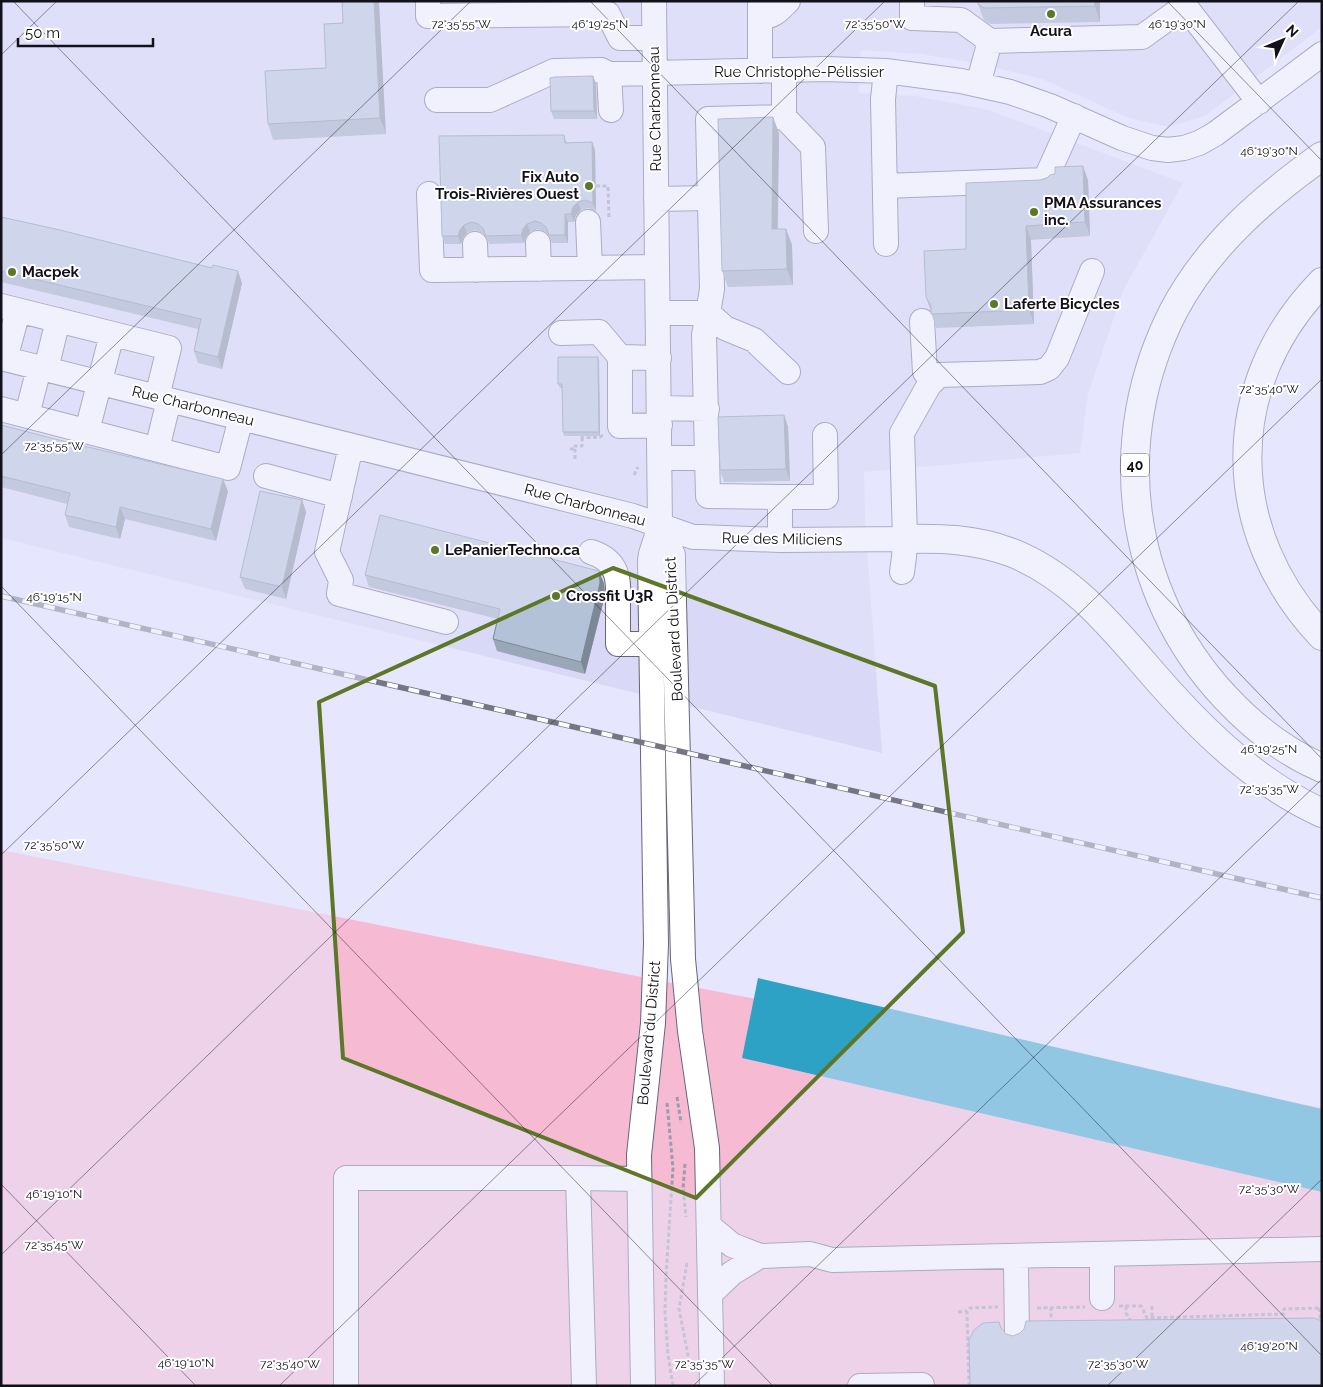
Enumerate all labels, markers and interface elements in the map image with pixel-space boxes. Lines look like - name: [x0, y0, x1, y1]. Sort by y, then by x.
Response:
- marker: Acura: [1045, 8, 1057, 20]
- scale bar: [18, 15, 152, 47]
- north arrow: [1258, 15, 1308, 65]
- text: 72°35'55"W: [431, 17, 491, 31]
- text: 46°19'25"N: [572, 17, 628, 31]
- text: 72°35'50"W: [845, 17, 906, 31]
- text: 46°19'30"N: [1148, 17, 1206, 31]
- place label: Acura: [1030, 22, 1072, 40]
- text: N: [1283, 22, 1302, 40]
- text: 50 m: [25, 24, 60, 42]
- street label: Rue Charbonneau: [645, 46, 665, 172]
- street label: Rue Christophe-Pélissier: [714, 63, 885, 81]
- text: 46°19'30"N: [1240, 144, 1298, 158]
- place label: Fix Auto Trois-Rivières Ouest: [435, 168, 579, 203]
- marker: Fix Auto Trois-Rivières Ouest: [583, 180, 595, 192]
- place label: PMA Assurances inc.: [1044, 194, 1161, 229]
- marker: PMA Assurances inc.: [1028, 206, 1040, 218]
- place label: Macpek: [22, 263, 79, 281]
- marker: Macpek: [6, 266, 18, 278]
- place label: Laferte Bicycles: [1004, 295, 1120, 313]
- marker: Laferte Bicycles: [988, 298, 1000, 310]
- street label: Rue Charbonneau: [130, 382, 256, 430]
- text: 72°35'40"W: [1239, 382, 1299, 396]
- text: 72°35'55"W: [24, 439, 84, 453]
- road number: 40: [1121, 454, 1149, 476]
- street label: Rue Charbonneau: [522, 480, 648, 530]
- street label: Rue des Miliciens: [722, 529, 842, 549]
- place label: LePanierTechno.ca: [445, 541, 580, 559]
- marker: LePanierTechno.ca: [429, 544, 441, 556]
- street label: Boulevard du District: [661, 556, 687, 702]
- place label: Crossfit U3R: [566, 587, 653, 605]
- text: 46°19'15"N: [26, 590, 82, 604]
- marker: Crossfit U3R: [550, 590, 562, 602]
- text: 46°19'25"N: [1241, 742, 1297, 756]
- text: 72°35'35"W: [1239, 782, 1299, 796]
- text: 72°35'50"W: [24, 838, 85, 852]
- street label: Boulevard du District: [634, 960, 664, 1106]
- text: 72°35'30"W: [1239, 1182, 1300, 1196]
- text: 46°19'10"N: [26, 1187, 82, 1201]
- text: 72°35'45"W: [24, 1238, 84, 1252]
- text: 46°19'20"N: [1240, 1339, 1298, 1353]
- text: 46°19'10"N: [158, 1356, 214, 1370]
- text: 72°35'40"W: [260, 1357, 320, 1371]
- text: 72°35'35"W: [674, 1357, 734, 1371]
- text: 72°35'30"W: [1088, 1357, 1149, 1371]

